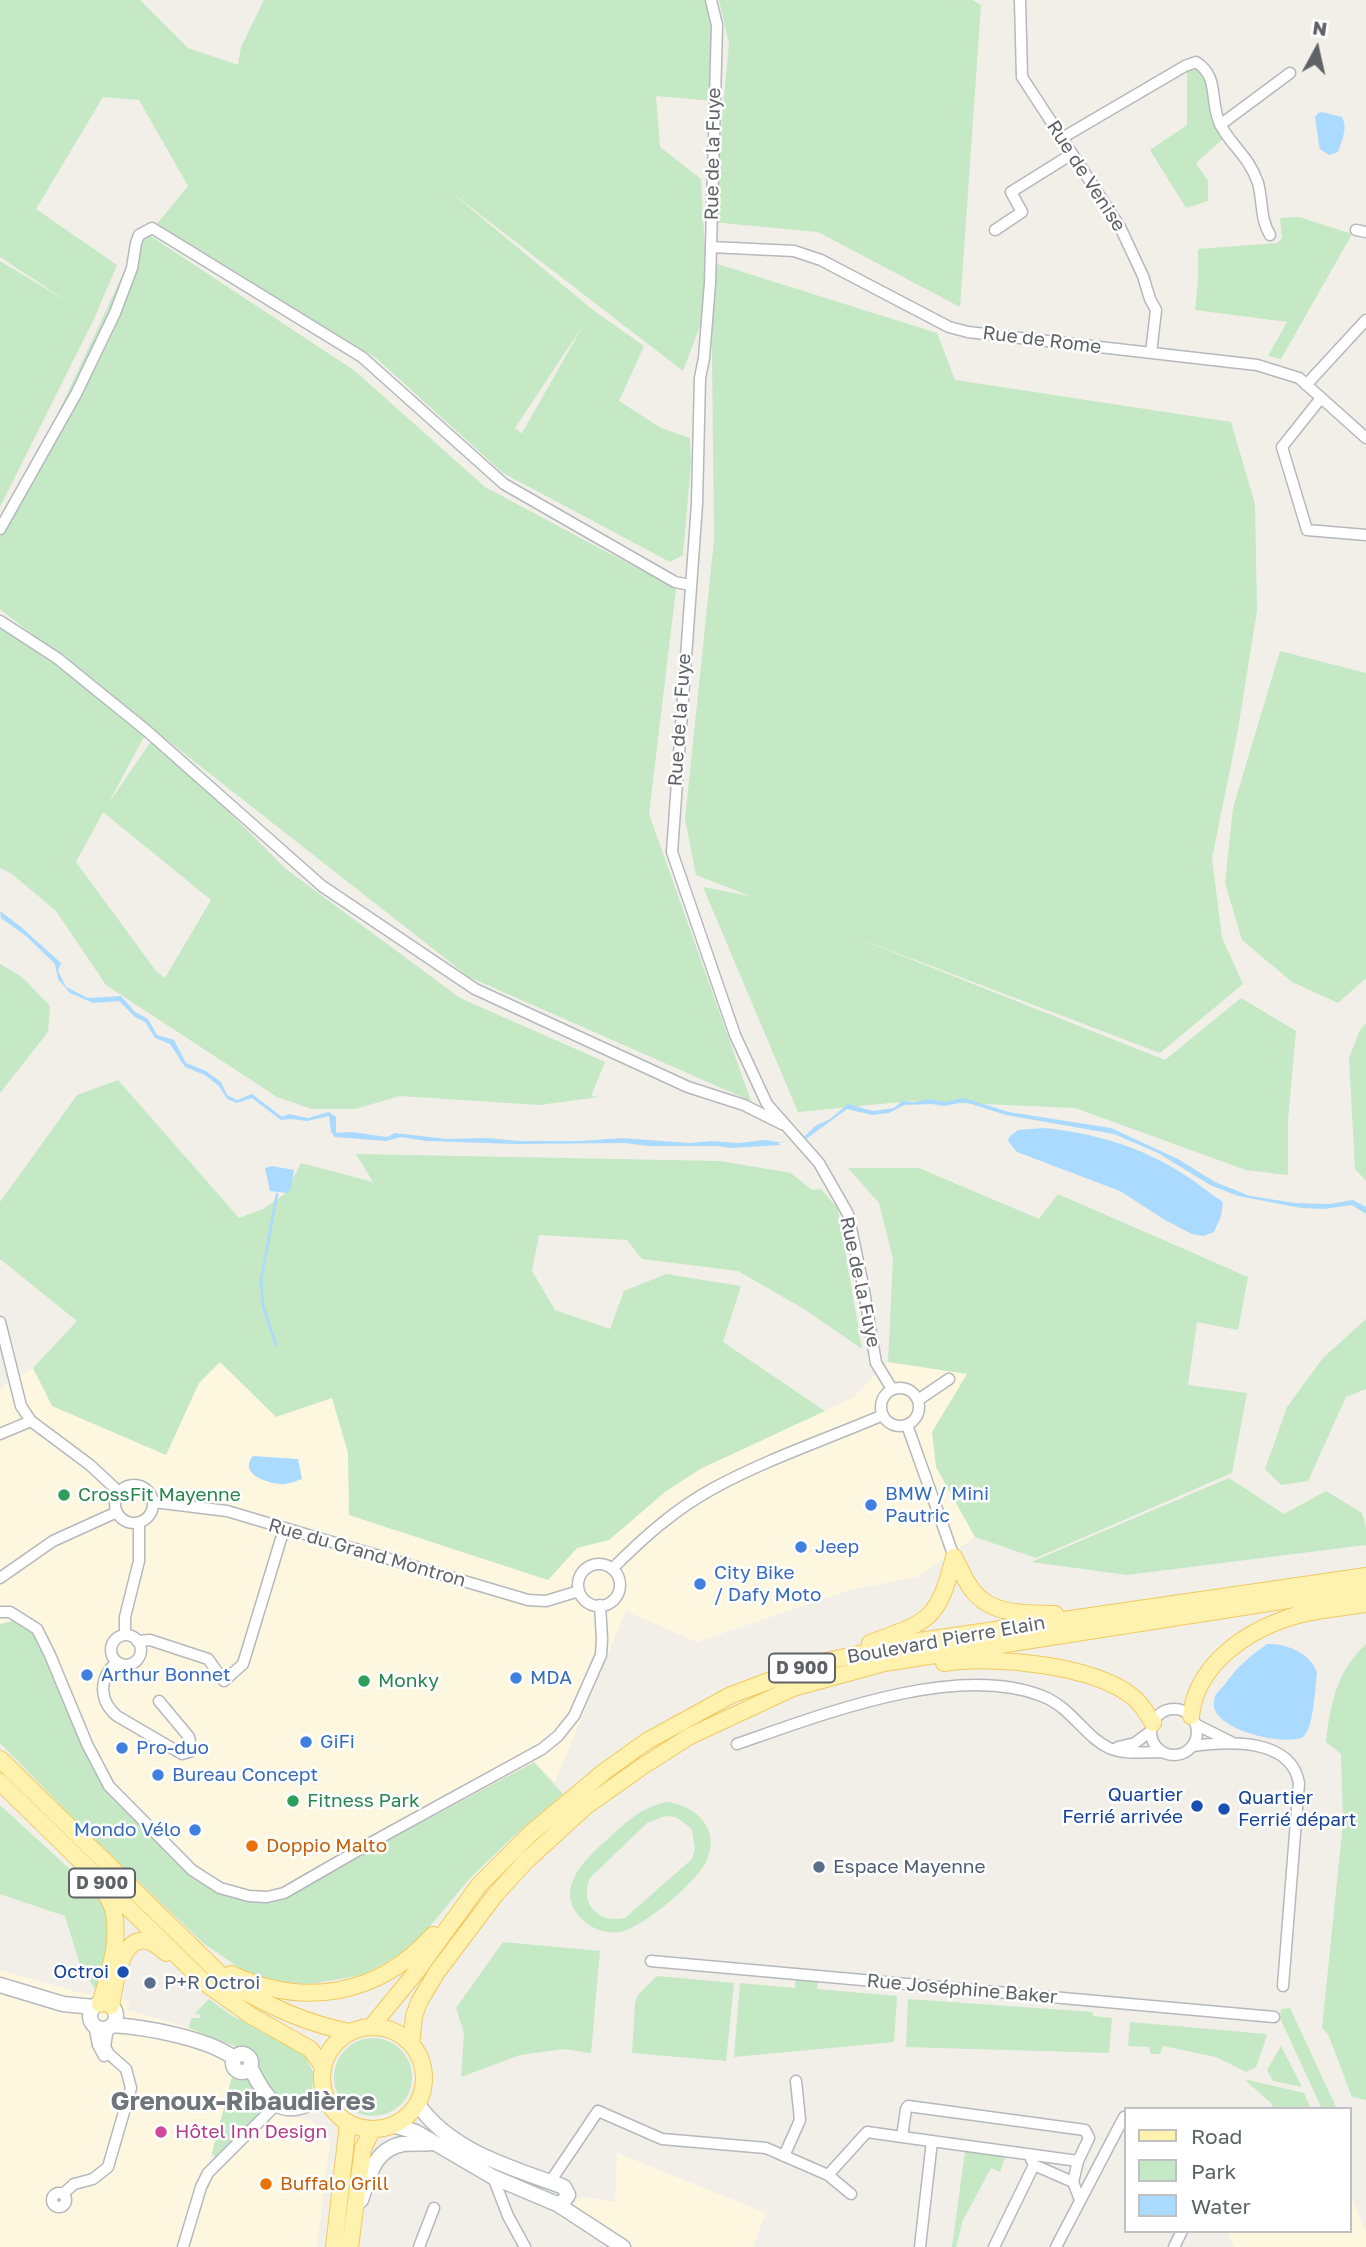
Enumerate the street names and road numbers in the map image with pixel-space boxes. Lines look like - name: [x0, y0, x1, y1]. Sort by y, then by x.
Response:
- street label: Rue de la Fuye: [700, 87, 726, 221]
- street label: Rue de Venise: [1042, 116, 1130, 236]
- street label: Rue de Rome: [981, 321, 1103, 359]
- street label: Rue de la Fuye: [664, 653, 696, 787]
- street label: Rue de la Fuye: [835, 1215, 885, 1349]
- street label: Rue du Grand Montron: [266, 1514, 468, 1592]
- street label: Boulevard Pierre Elain: [845, 1611, 1047, 1669]
- road number: D 900: [769, 1653, 835, 1682]
- road number: D 900: [69, 1868, 135, 1898]
- street label: Rue Joséphine Baker: [866, 1969, 1058, 2009]

